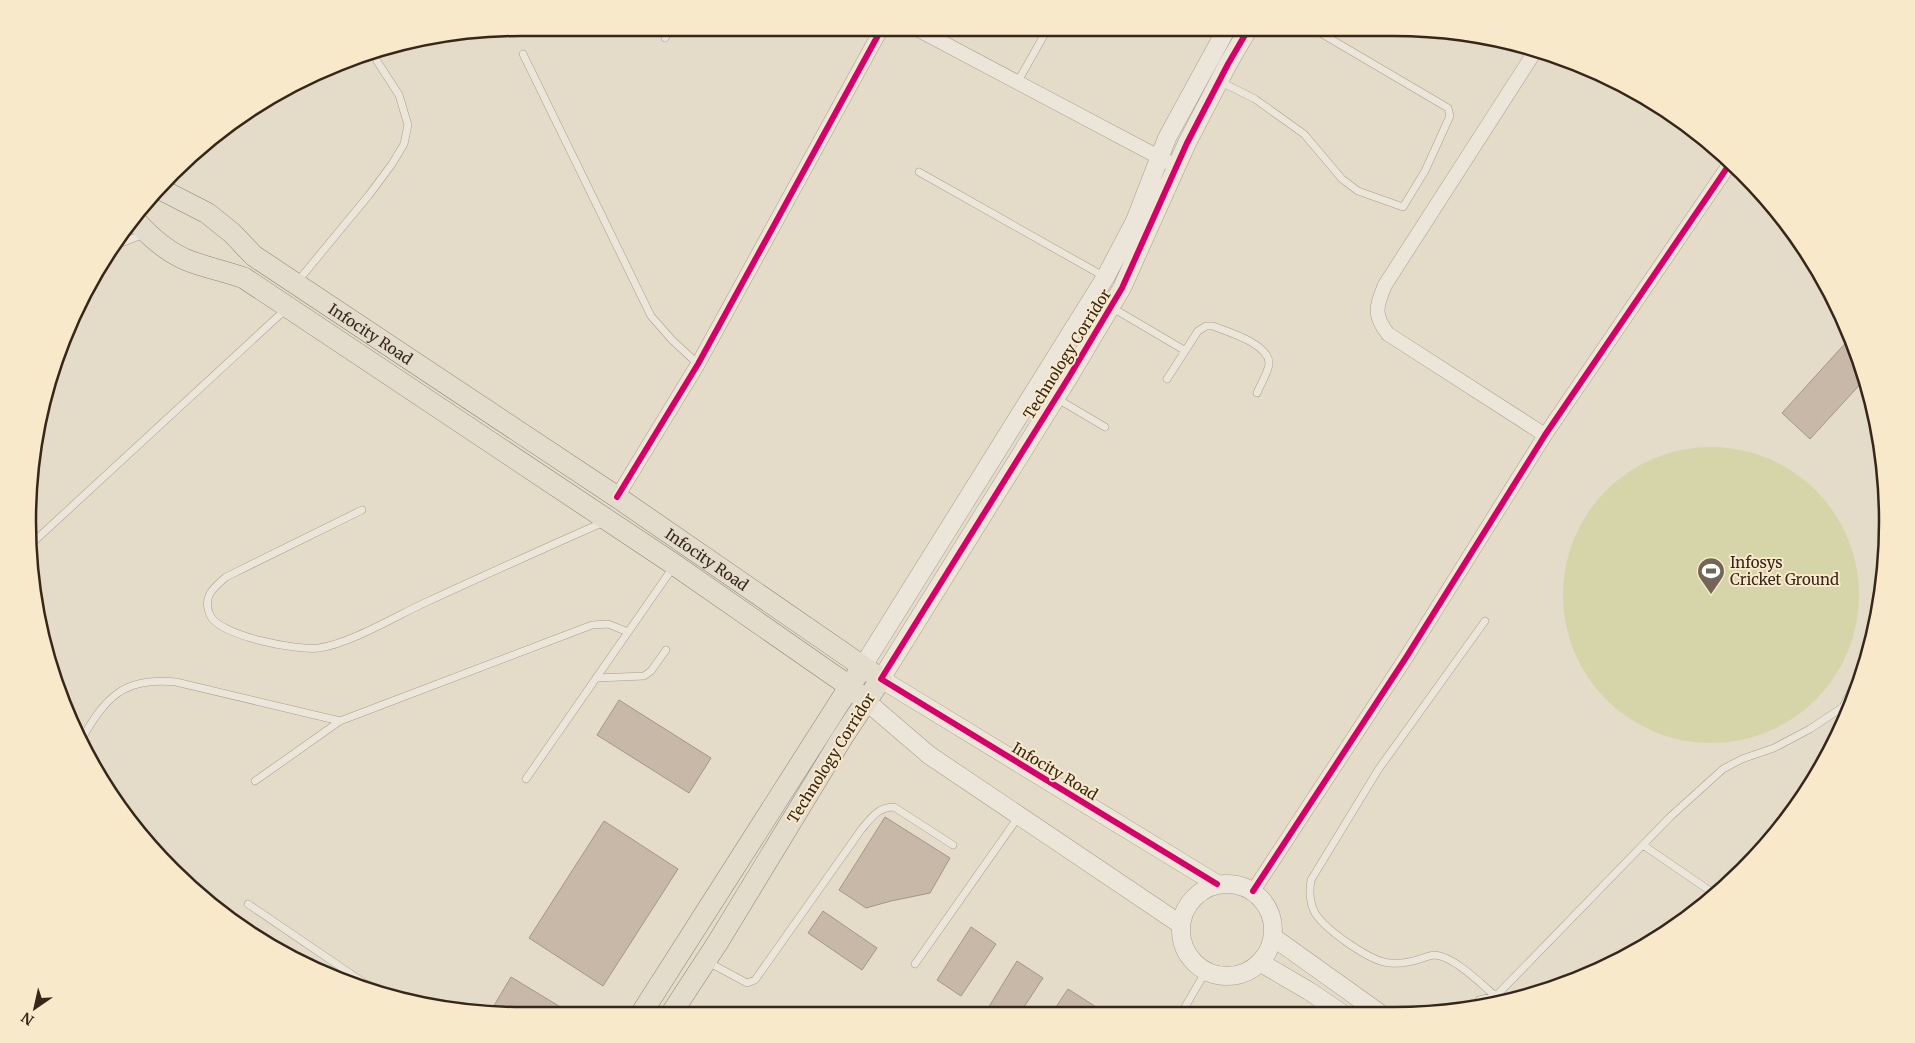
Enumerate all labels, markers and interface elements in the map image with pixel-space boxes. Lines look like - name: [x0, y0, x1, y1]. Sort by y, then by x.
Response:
- street label: Technology Corridor: [1019, 285, 1115, 423]
- street label: Infocity Road: [325, 299, 416, 368]
- street label: Infocity Road: [662, 524, 752, 594]
- place label: Infosys Cricket Ground: [1730, 553, 1839, 589]
- sports icon: Infosys Cricket Ground: [1696, 556, 1726, 595]
- street label: Technology Corridor: [783, 689, 879, 827]
- street label: Infocity Road: [1009, 738, 1101, 804]
- north arrow: [10, 983, 60, 1033]
- text: N: [18, 1008, 37, 1029]

